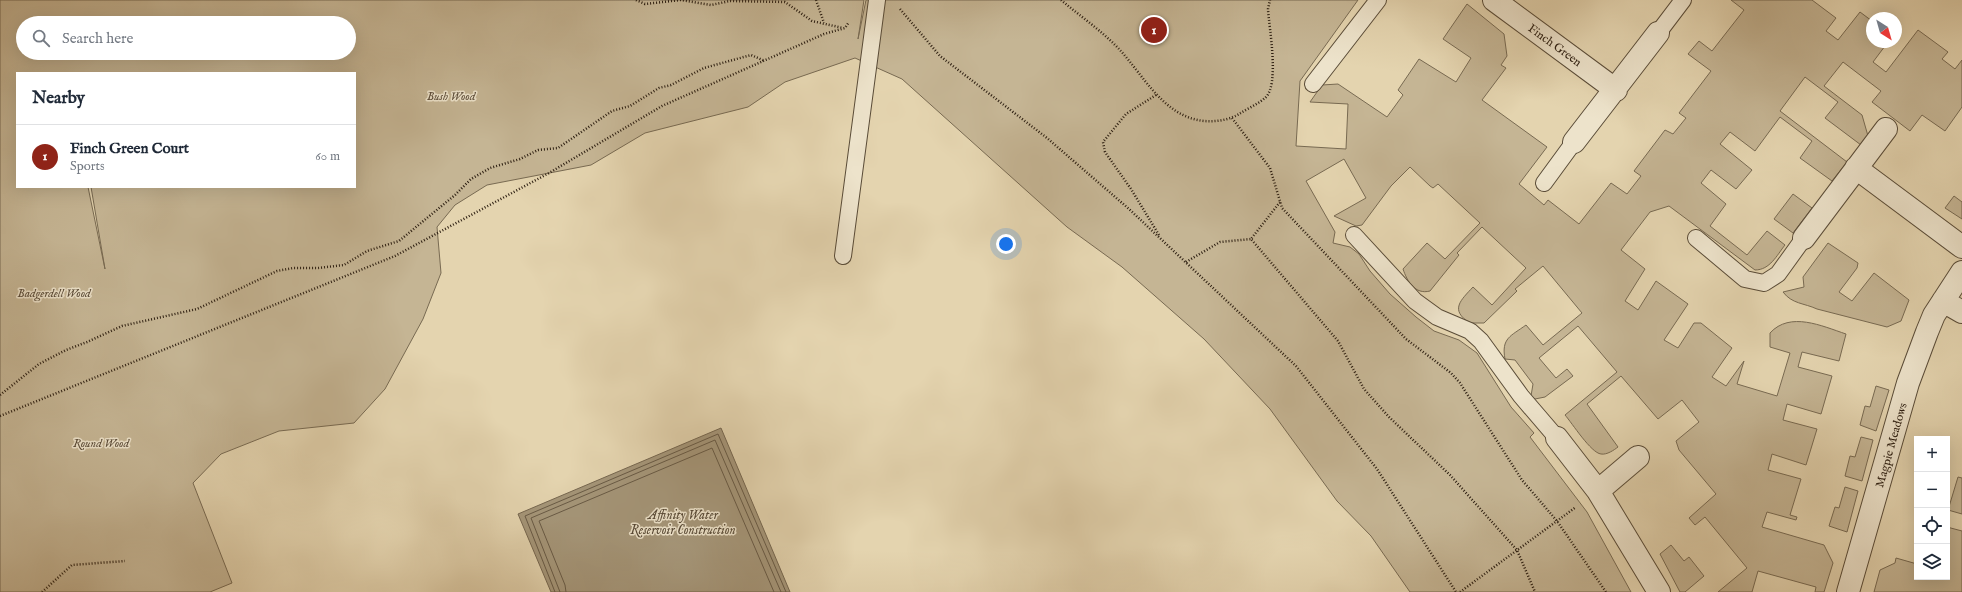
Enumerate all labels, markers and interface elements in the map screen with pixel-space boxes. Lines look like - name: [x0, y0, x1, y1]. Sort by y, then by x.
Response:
- north arrow: [1866, 12, 1902, 48]
- pin: 1: [1141, 15, 1167, 45]
- search box: [16, 16, 356, 60]
- street label: Finch Green: [1525, 21, 1585, 70]
- icon: search: [30, 27, 52, 49]
- text: Search here: [62, 29, 133, 48]
- text: Nearby: [32, 88, 85, 109]
- park label: Bush Wood: [427, 89, 477, 104]
- text: Finch Green Court: [70, 139, 189, 158]
- text: 1: [43, 148, 47, 165]
- text: 60 m: [315, 148, 340, 165]
- text: Sports: [70, 158, 105, 175]
- your location: [996, 234, 1016, 254]
- park label: Badgerdell Wood: [17, 286, 92, 302]
- street label: Magpie Meadows: [1872, 401, 1912, 490]
- park label: Round Wood: [73, 436, 130, 451]
- map controls: [1914, 436, 1950, 580]
- button: +: [1914, 436, 1950, 472]
- button: −: [1914, 472, 1950, 508]
- water label: Affinity Water Reservoir Construction: [630, 507, 736, 539]
- button: locate: [1914, 508, 1950, 544]
- button: layers: [1914, 544, 1950, 580]

